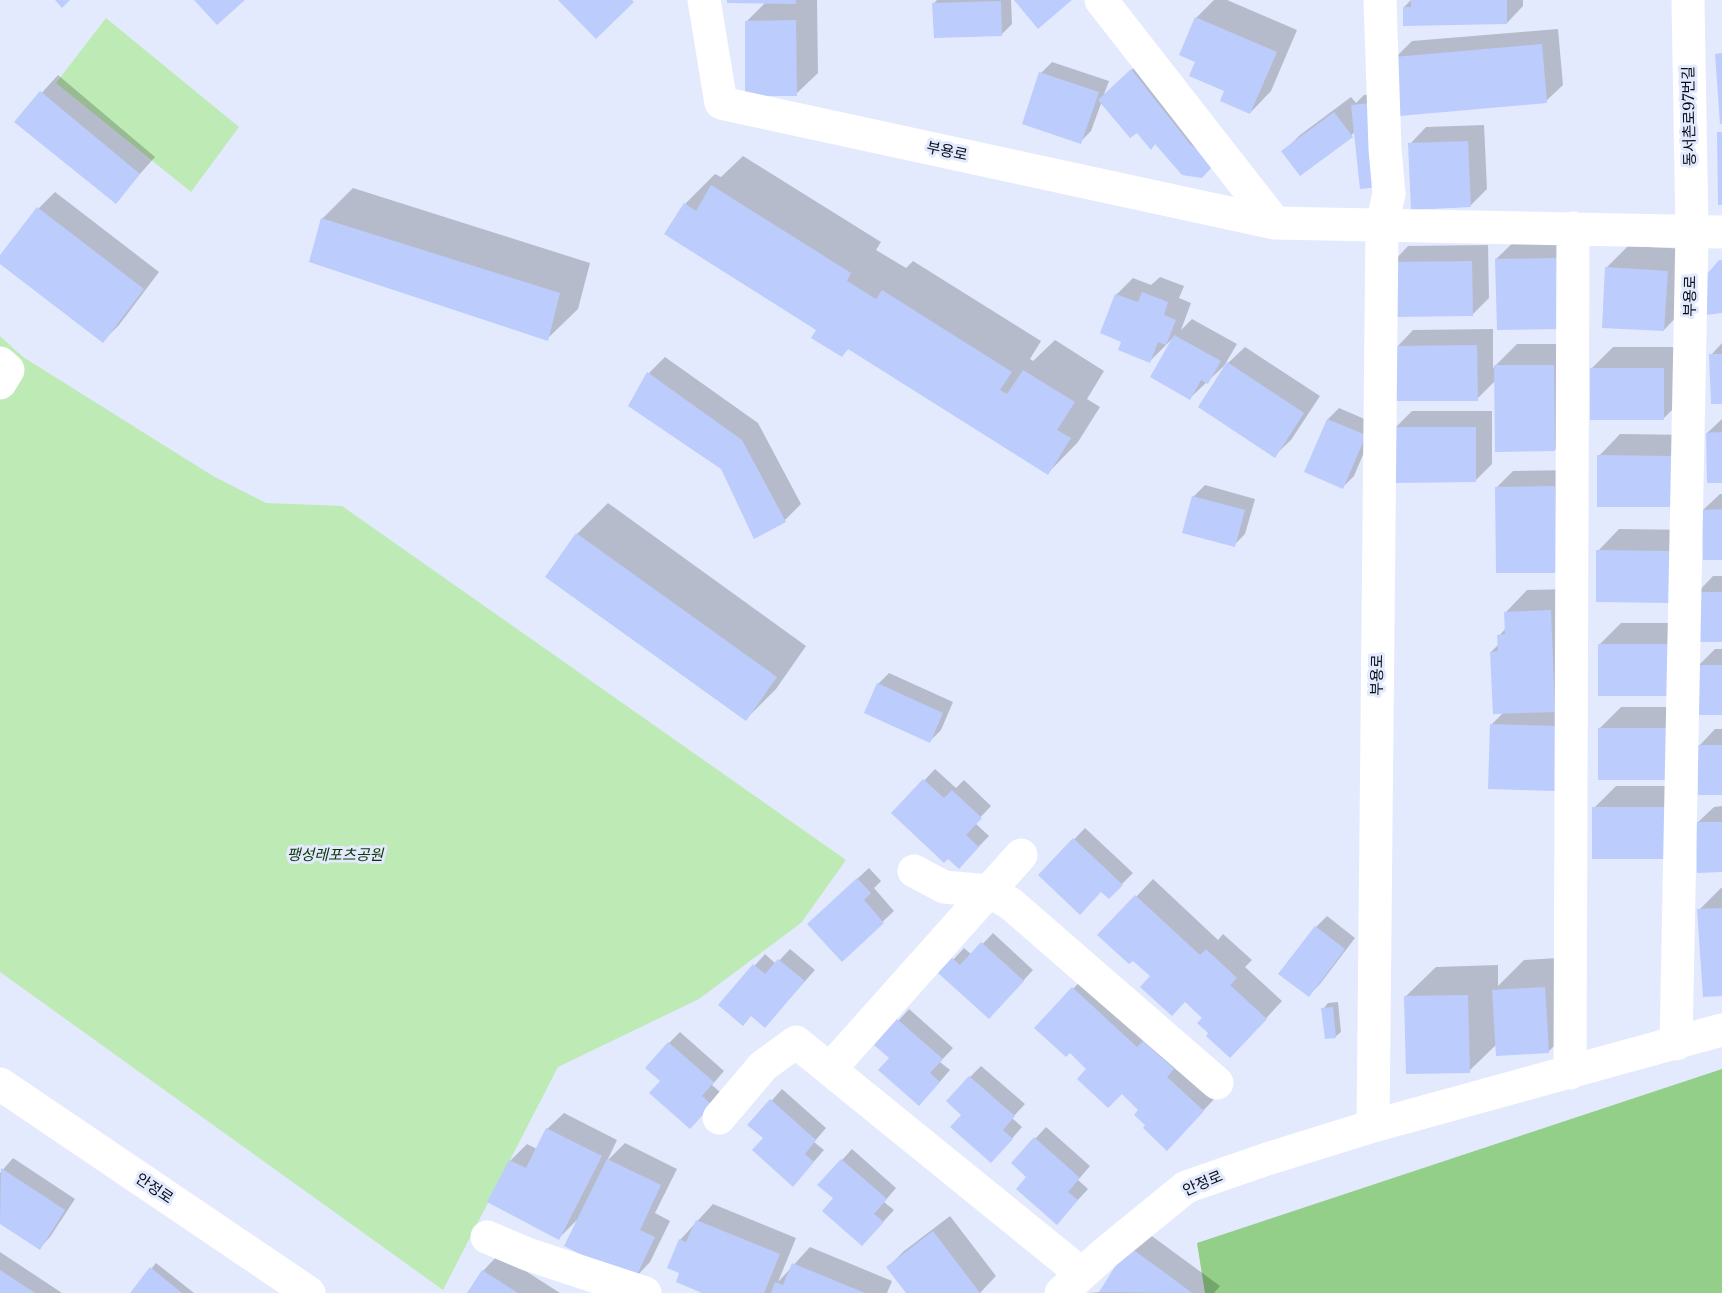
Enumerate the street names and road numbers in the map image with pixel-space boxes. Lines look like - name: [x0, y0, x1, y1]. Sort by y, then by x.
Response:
- street label: 동서촌로97번길: [1680, 66, 1700, 166]
- street label: 부용로: [925, 139, 969, 165]
- street label: 부용로: [1682, 275, 1700, 317]
- street label: 부용로: [1369, 654, 1387, 696]
- street label: 안정로: [1180, 1168, 1226, 1200]
- street label: 안정로: [132, 1170, 176, 1208]

